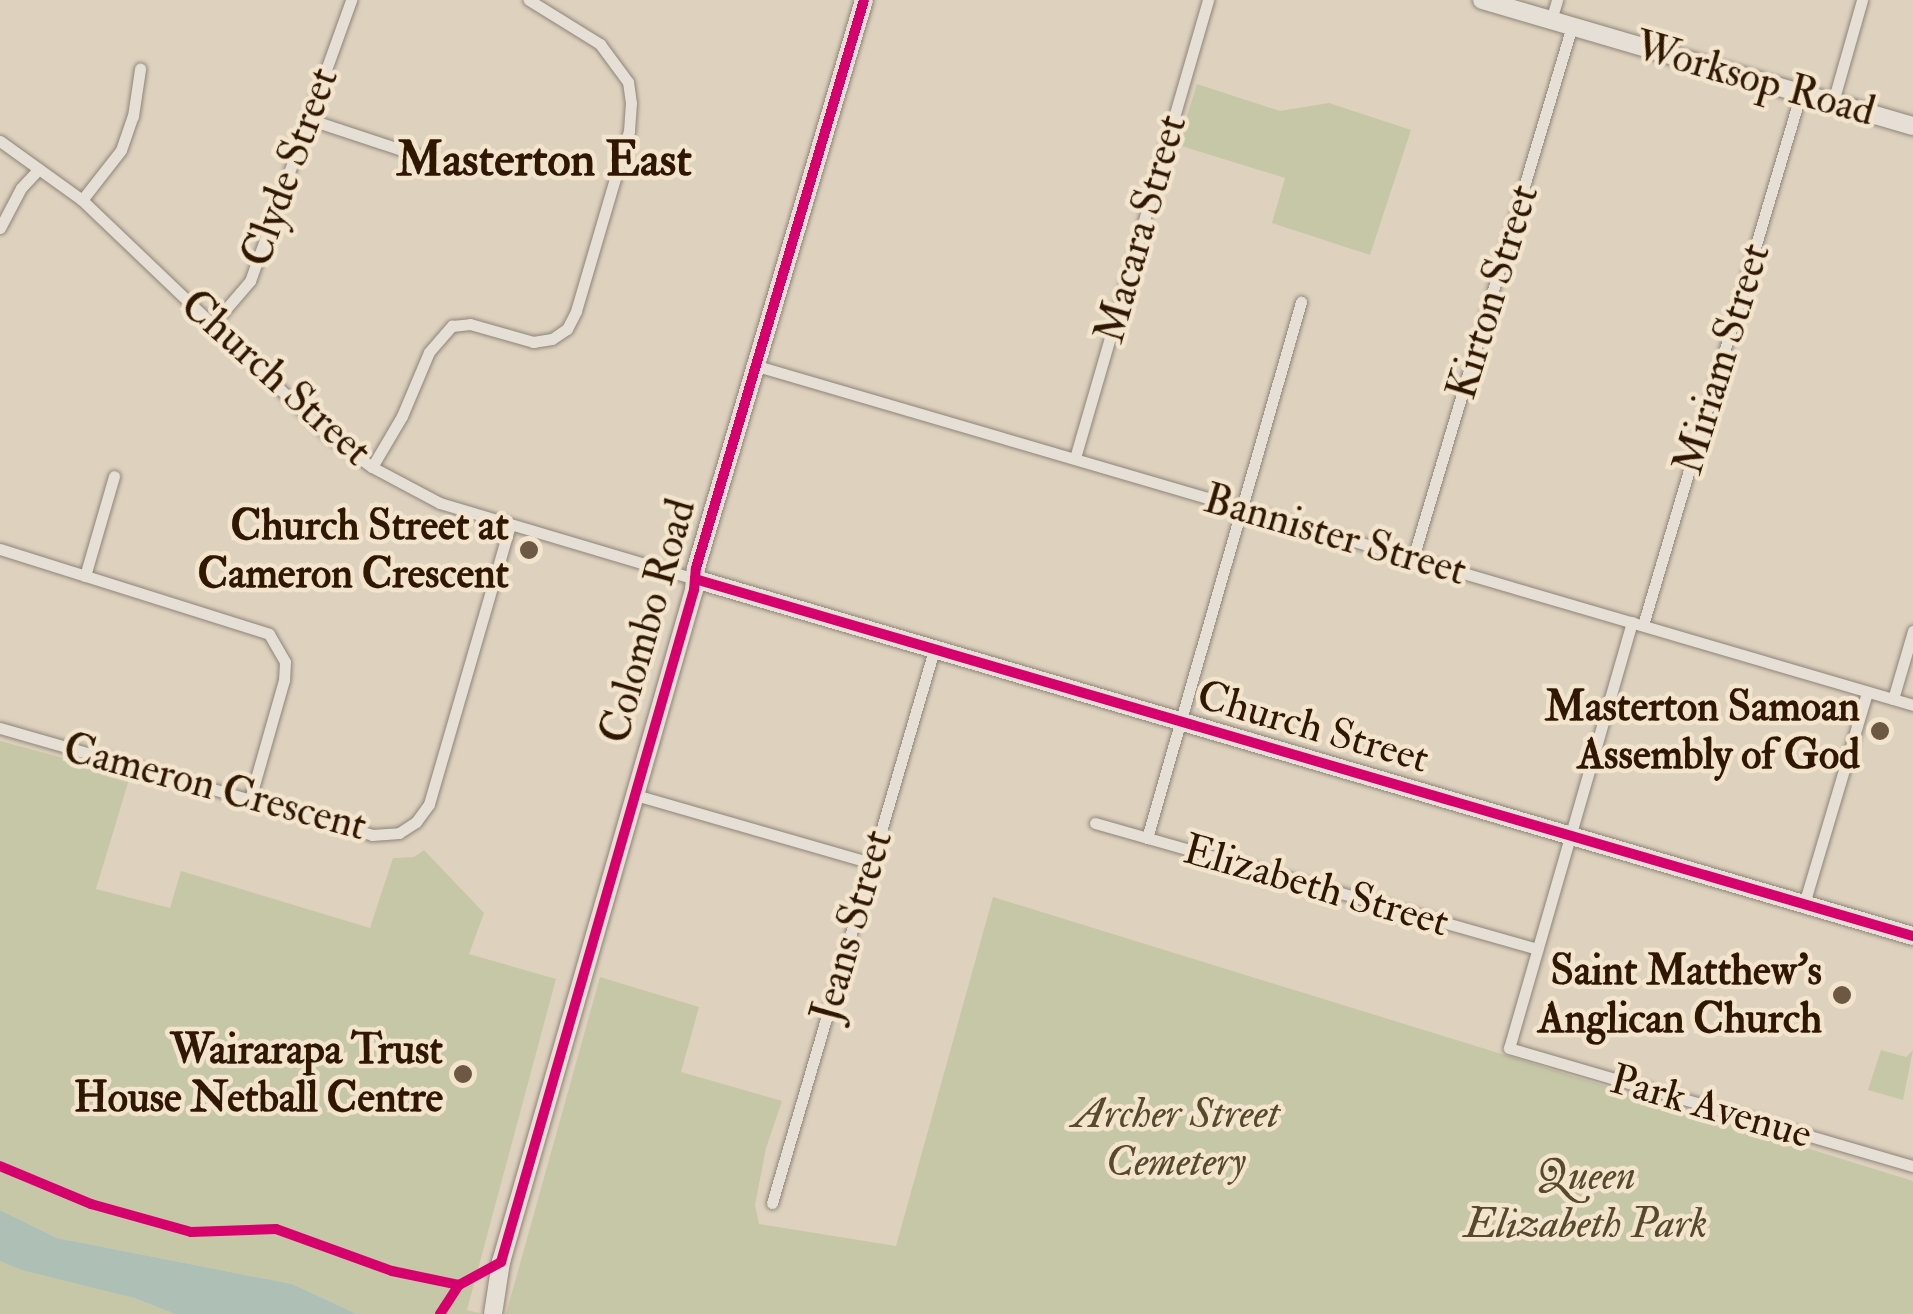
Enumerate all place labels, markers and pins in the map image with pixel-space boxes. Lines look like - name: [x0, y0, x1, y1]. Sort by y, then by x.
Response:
- place label: Church Street at Cameron Crescent: [198, 501, 509, 600]
- marker: Church Street at Cameron Crescent: [518, 539, 540, 561]
- place label: Masterton Samoan Assembly of God: [1545, 682, 1860, 780]
- marker: Masterton Samoan Assembly of God: [1869, 720, 1891, 742]
- place label: Saint Matthew's Anglican Church: [1538, 946, 1822, 1044]
- marker: Saint Matthew's Anglican Church: [1831, 984, 1853, 1006]
- place label: Wairarapa Trust House Netball Centre: [74, 1025, 443, 1124]
- marker: Wairarapa Trust House Netball Centre: [452, 1063, 474, 1085]

